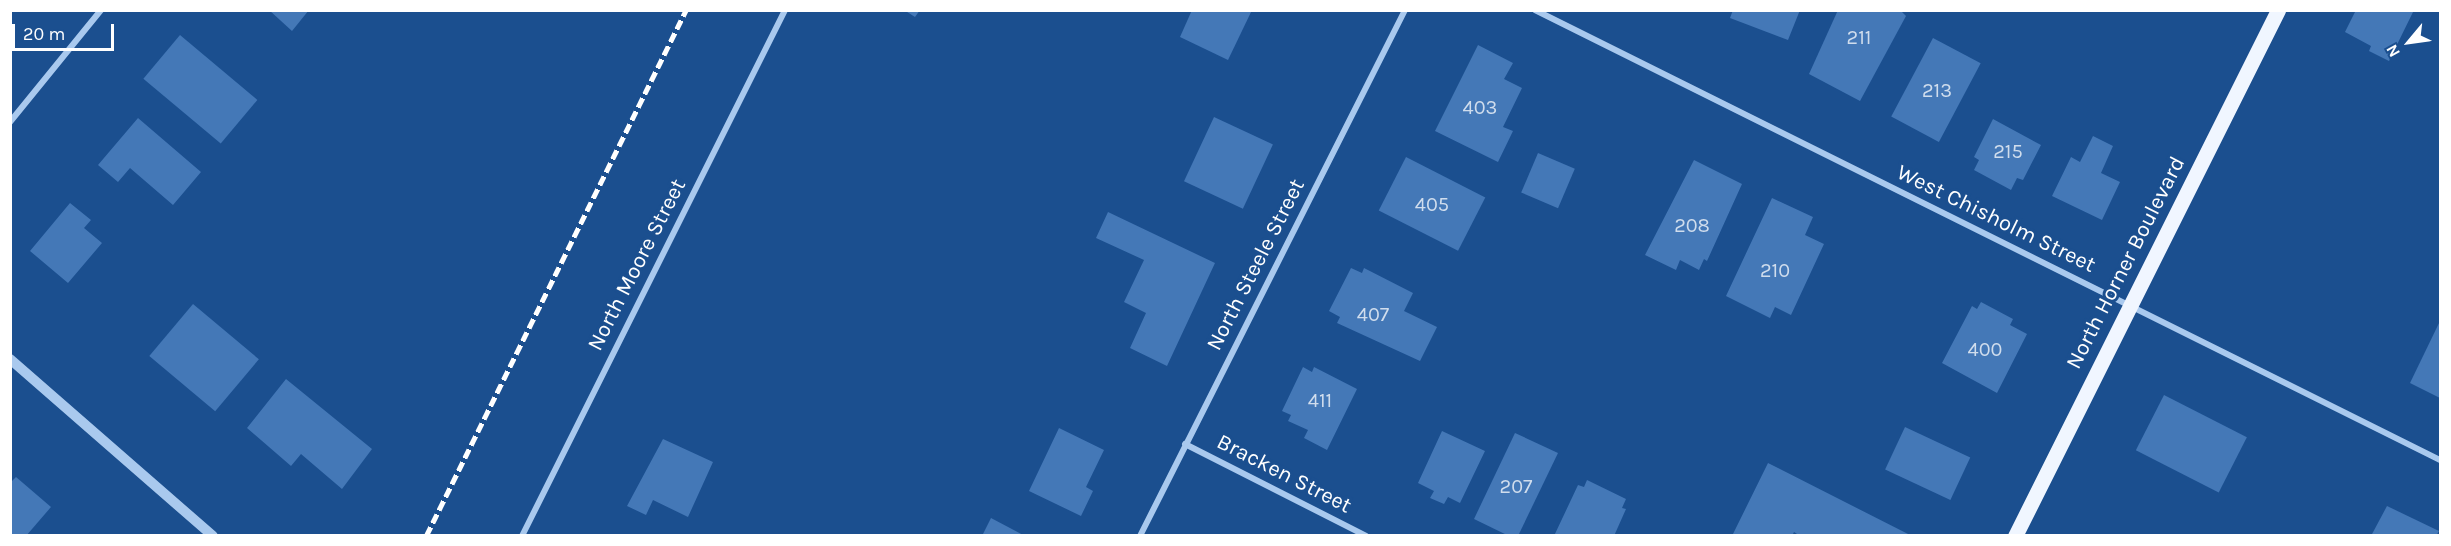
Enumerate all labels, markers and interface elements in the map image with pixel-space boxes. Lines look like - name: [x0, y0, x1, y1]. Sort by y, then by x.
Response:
- scale bar: [15, 12, 117, 50]
- north arrow: [2379, 12, 2439, 72]
- text: 20 m: [23, 23, 65, 45]
- house number: 211: [1847, 25, 1871, 49]
- text: N: [2382, 41, 2404, 61]
- house number: 213: [1922, 78, 1952, 102]
- house number: 403: [1463, 95, 1497, 119]
- house number: 215: [1993, 139, 2023, 163]
- street label: North Horner Boulevard: [2061, 152, 2191, 374]
- street label: West Chisholm Street: [1892, 159, 2100, 279]
- street label: North Moore Street: [582, 175, 692, 355]
- street label: North Steele Street: [1201, 175, 1311, 355]
- house number: 405: [1415, 192, 1449, 216]
- house number: 208: [1674, 213, 1710, 237]
- house number: 210: [1760, 258, 1790, 282]
- house number: 407: [1357, 302, 1389, 326]
- house number: 400: [1968, 337, 2002, 361]
- house number: 411: [1308, 388, 1332, 412]
- street label: Bracken Street: [1212, 429, 1356, 519]
- house number: 207: [1500, 474, 1532, 498]

